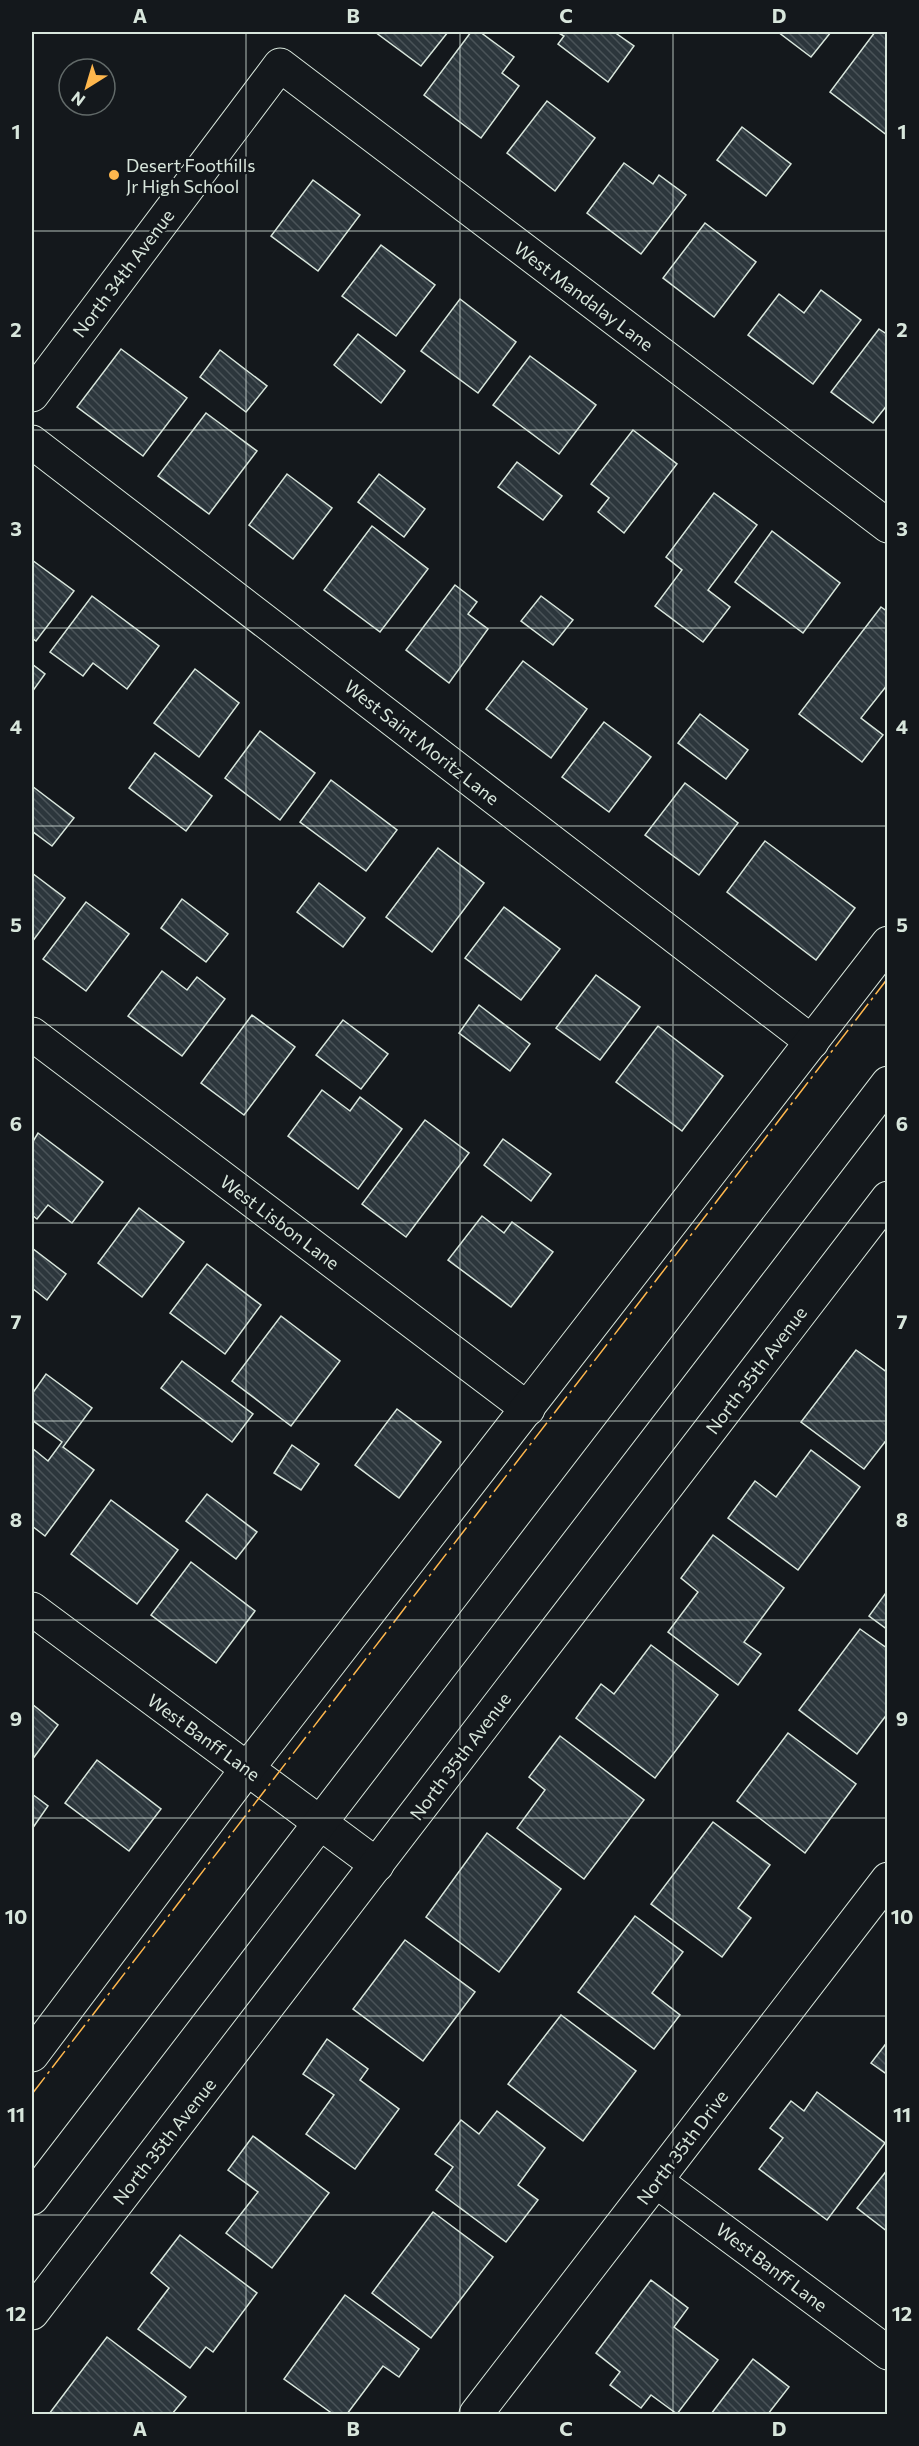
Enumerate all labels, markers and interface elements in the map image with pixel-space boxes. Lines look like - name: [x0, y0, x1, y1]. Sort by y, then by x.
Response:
- text: A: [133, 3, 147, 27]
- text: B: [346, 3, 360, 27]
- text: C: [559, 3, 573, 27]
- text: D: [772, 3, 786, 27]
- north arrow: [57, 57, 117, 117]
- text: N: [67, 88, 88, 111]
- text: 1: [11, 119, 21, 143]
- text: 1: [897, 119, 907, 143]
- place label: Desert Foothills Jr High School: [126, 154, 255, 197]
- marker: Desert Foothills Jr High School: [107, 168, 121, 182]
- street label: North 34th Avenue: [68, 205, 178, 341]
- street label: West Mandalay Lane: [510, 237, 658, 355]
- text: 2: [10, 317, 22, 341]
- text: 2: [896, 317, 908, 341]
- text: 3: [10, 516, 22, 540]
- text: 3: [896, 516, 908, 540]
- street label: West Saint Moritz Lane: [340, 675, 504, 809]
- text: 4: [10, 714, 22, 738]
- text: 4: [896, 714, 908, 738]
- text: 5: [10, 912, 22, 936]
- text: 5: [896, 912, 908, 936]
- text: 6: [10, 1111, 22, 1135]
- text: 6: [896, 1111, 908, 1135]
- street label: West Lisbon Lane: [216, 1170, 344, 1274]
- street label: North 35th Avenue: [701, 1302, 811, 1438]
- text: 7: [11, 1309, 22, 1333]
- text: 7: [897, 1309, 908, 1333]
- text: 8: [10, 1507, 22, 1531]
- text: 8: [896, 1507, 908, 1531]
- street label: North 35th Avenue: [405, 1688, 515, 1824]
- street label: West Banff Lane: [143, 1689, 265, 1785]
- text: 9: [10, 1706, 22, 1730]
- text: 9: [896, 1706, 908, 1730]
- text: 10: [5, 1904, 27, 1928]
- text: 10: [891, 1904, 913, 1928]
- street label: North 35th Avenue: [108, 2073, 220, 2209]
- street label: North 35th Drive: [632, 2085, 732, 2209]
- text: 11: [7, 2102, 25, 2126]
- text: 11: [893, 2102, 911, 2126]
- street label: West Banff Lane: [712, 2218, 832, 2316]
- text: 12: [6, 2301, 26, 2325]
- text: 12: [892, 2301, 912, 2325]
- text: A: [133, 2416, 147, 2440]
- text: B: [346, 2416, 360, 2440]
- text: C: [559, 2416, 573, 2440]
- text: D: [772, 2416, 786, 2440]

